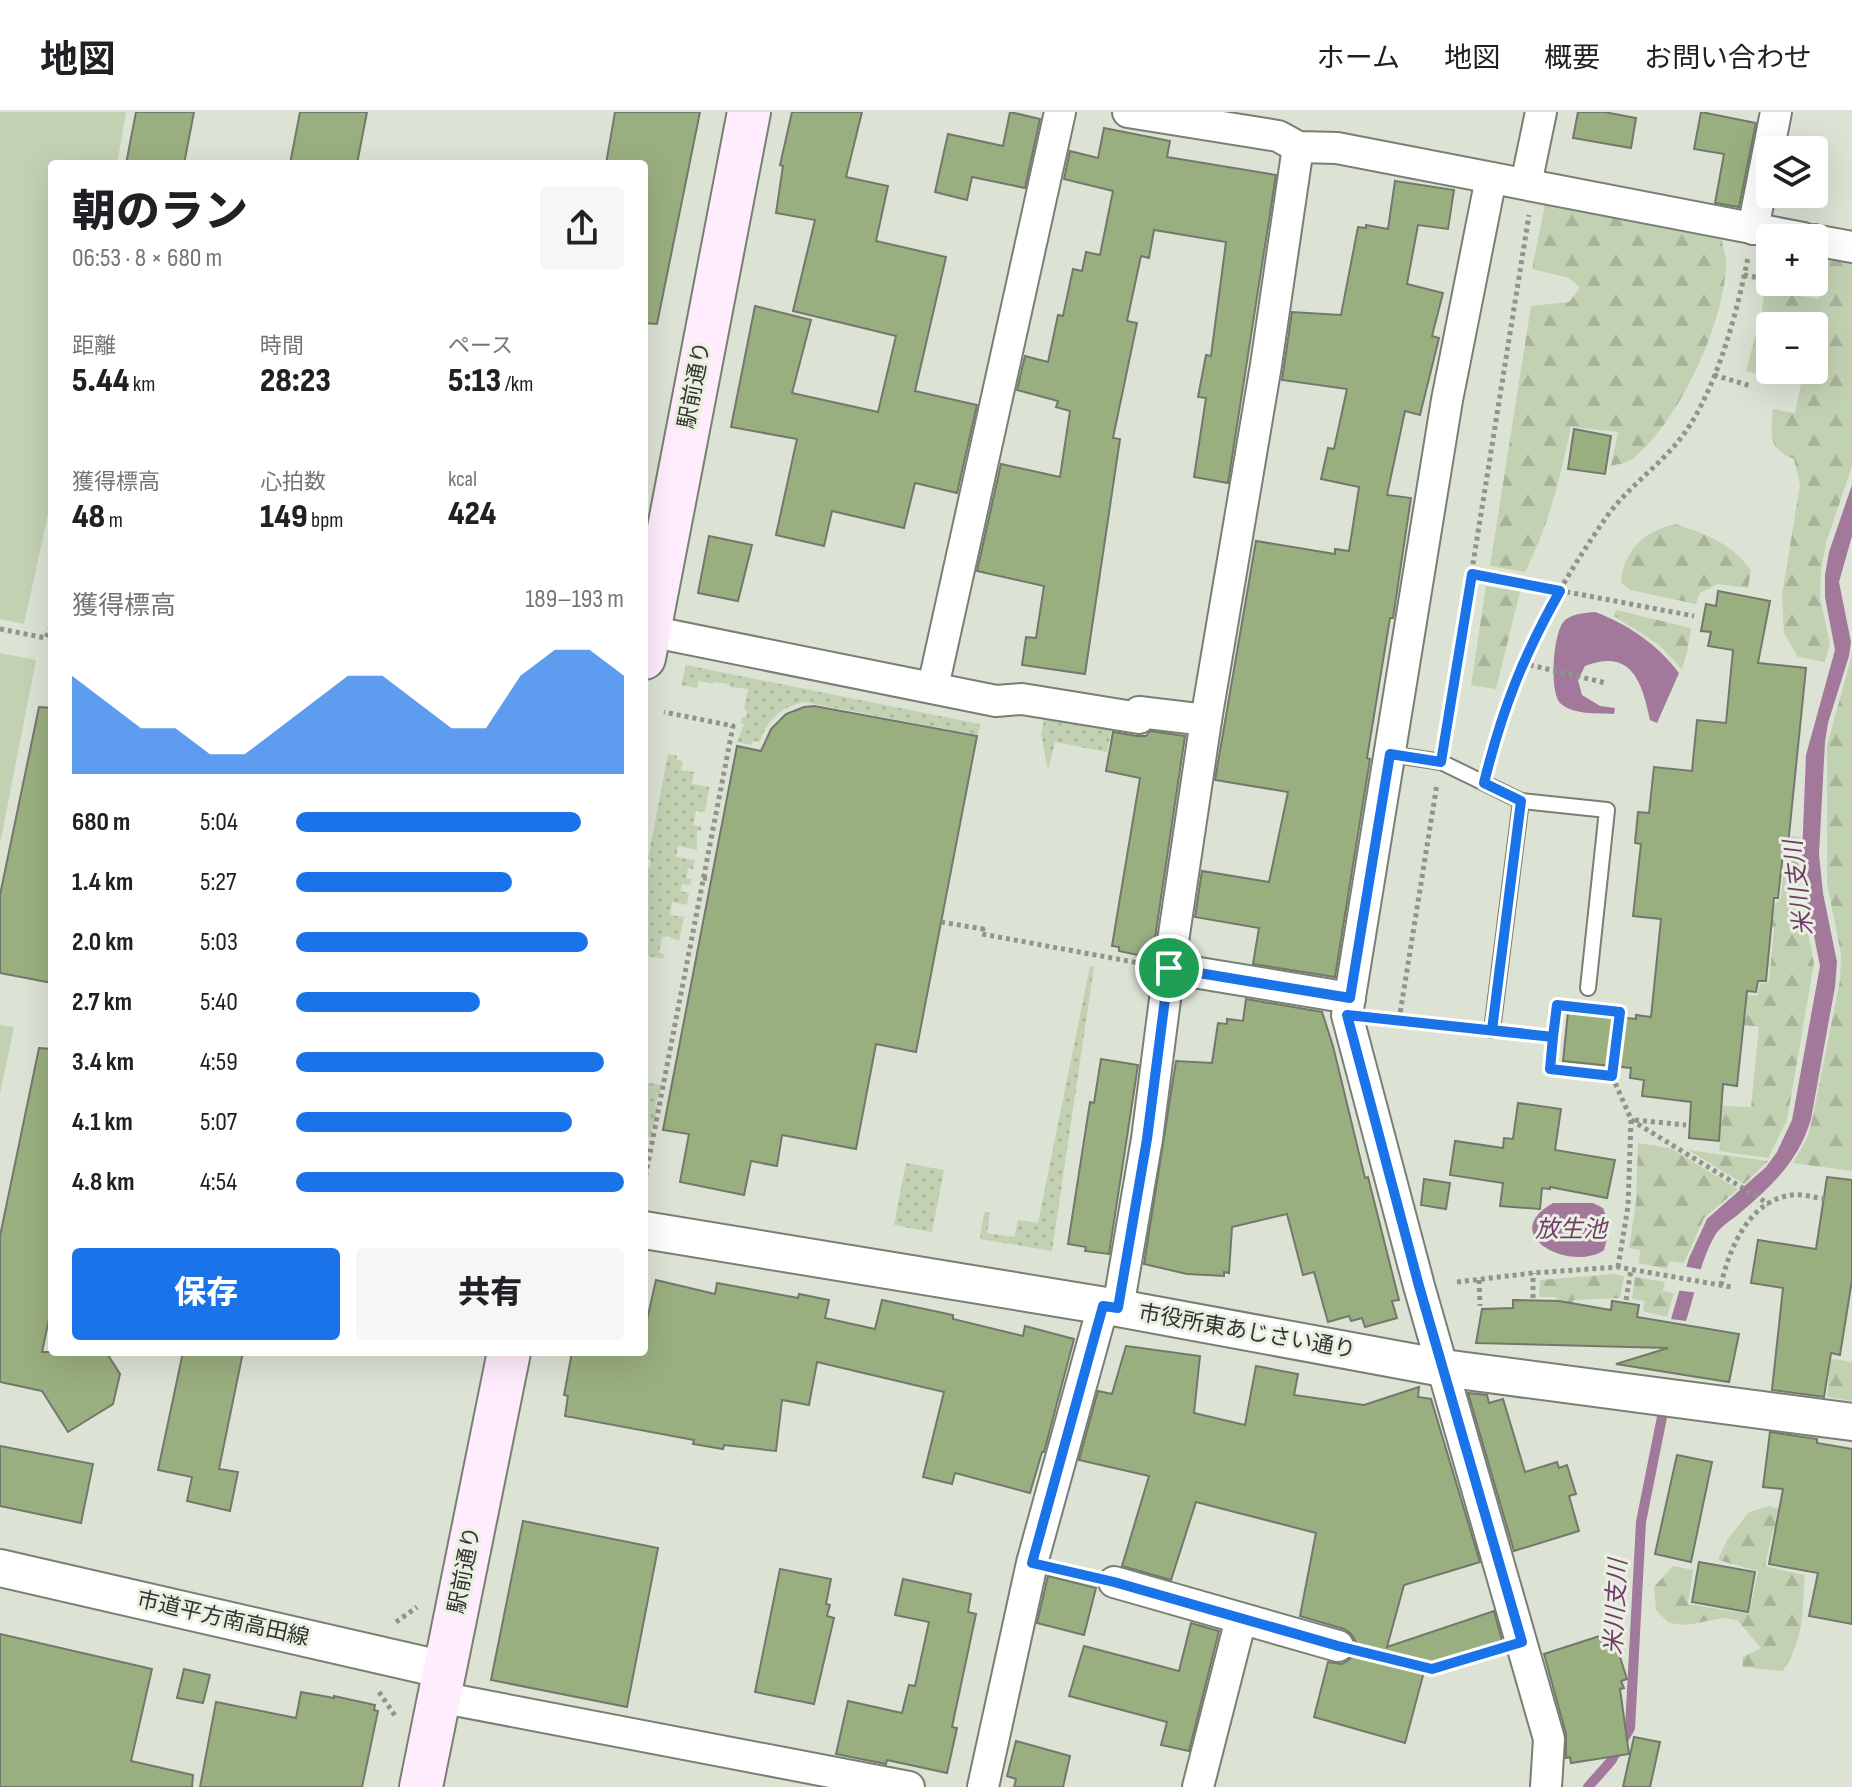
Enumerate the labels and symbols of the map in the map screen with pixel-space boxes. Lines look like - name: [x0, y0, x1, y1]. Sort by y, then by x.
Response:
- street label: 駅前通り: [673, 339, 717, 431]
- water label: 米川支川: [1778, 836, 1819, 937]
- pin: [1135, 934, 1203, 1002]
- water label: 放生池: [1535, 1215, 1609, 1244]
- street label: 市役所東あじさい通り: [1136, 1300, 1358, 1364]
- street label: 駅前通り: [443, 1524, 487, 1616]
- water label: 米川支川: [1599, 1555, 1633, 1656]
- street label: 市道平方南高田線: [134, 1586, 312, 1652]

